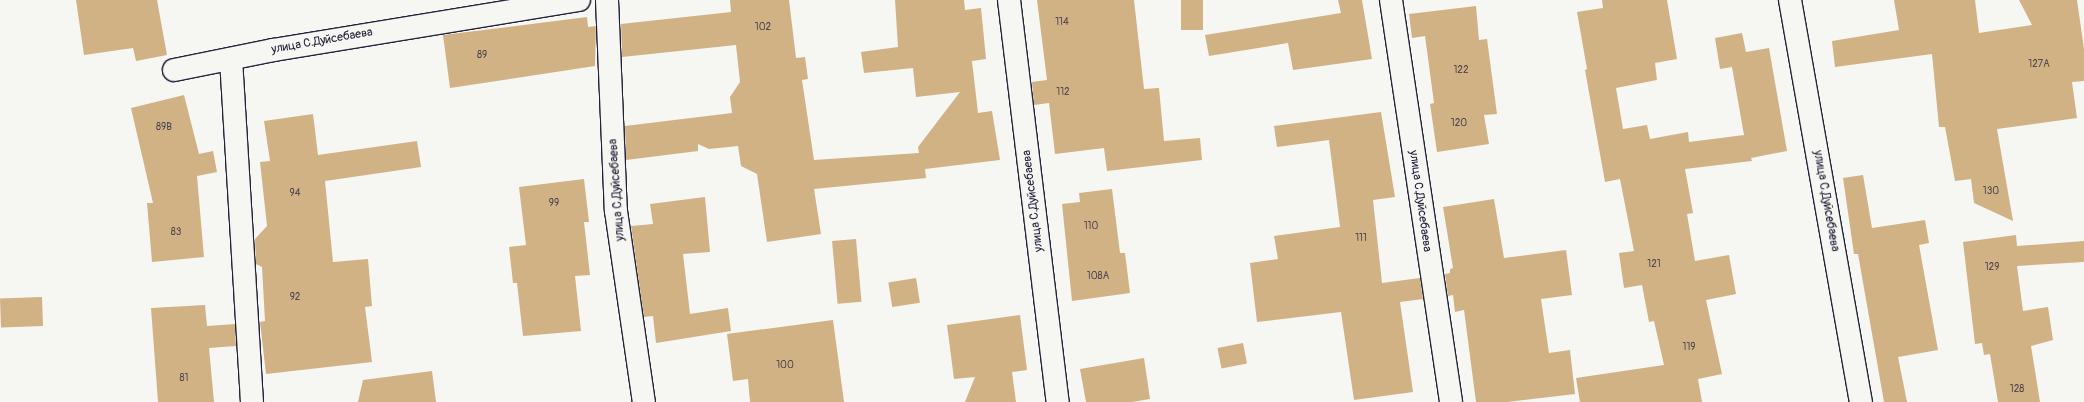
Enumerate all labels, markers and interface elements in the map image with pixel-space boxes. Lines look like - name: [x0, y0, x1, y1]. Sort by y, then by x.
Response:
- house number: 114: [1055, 17, 1069, 29]
- house number: 102: [755, 22, 771, 34]
- street label: улица С.Дуйсебаева: [270, 25, 374, 57]
- house number: 89: [477, 50, 487, 62]
- house number: 127А: [2028, 59, 2050, 71]
- house number: 122: [1453, 65, 1469, 77]
- house number: 112: [1056, 87, 1070, 99]
- house number: 120: [1451, 118, 1467, 130]
- house number: 89В: [156, 122, 172, 134]
- street label: улица С.Дуйсебаева: [606, 138, 628, 242]
- street label: улица С.Дуйсебаева: [1020, 149, 1046, 253]
- street label: улица С.Дуйсебаева: [1406, 149, 1434, 253]
- street label: улица С.Дуйсебаева: [1810, 149, 1842, 253]
- house number: 130: [1983, 186, 1999, 198]
- house number: 94: [290, 188, 300, 200]
- house number: 99: [549, 198, 559, 210]
- house number: 110: [1084, 221, 1098, 233]
- house number: 83: [171, 227, 181, 239]
- house number: 111: [1355, 233, 1367, 245]
- house number: 121: [1647, 259, 1661, 271]
- house number: 129: [1985, 262, 1999, 274]
- house number: 108А: [1087, 271, 1109, 283]
- house number: 92: [290, 292, 300, 304]
- house number: 119: [1683, 342, 1695, 354]
- house number: 100: [776, 360, 794, 372]
- house number: 81: [180, 373, 188, 385]
- house number: 128: [2010, 384, 2024, 396]

